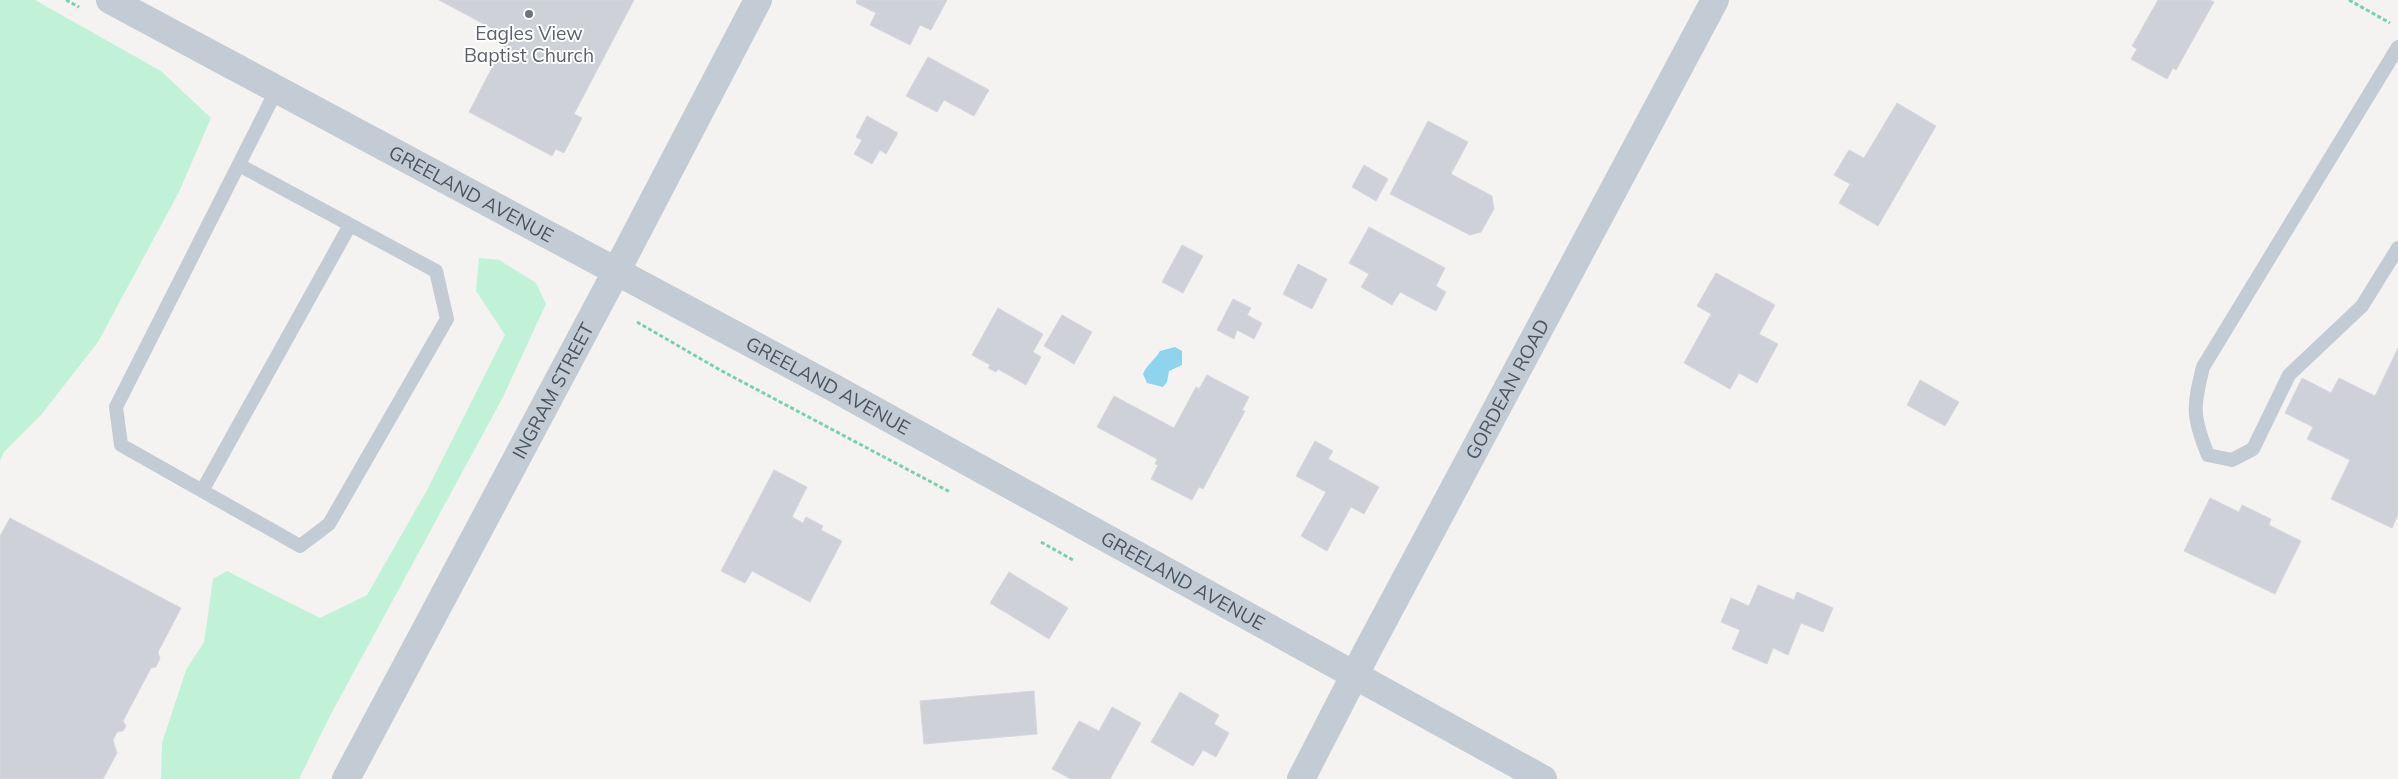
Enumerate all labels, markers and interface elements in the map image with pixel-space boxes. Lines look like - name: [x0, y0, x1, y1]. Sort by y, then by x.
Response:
- marker: Eagles View Baptist Church: [523, 8, 535, 20]
- place label: Eagles View Baptist Church: [464, 21, 594, 67]
- street label: GREELAND AVENUE: [385, 140, 558, 248]
- street label: GORDEAN ROAD: [1460, 315, 1554, 463]
- street label: INGRAM STREET: [507, 318, 599, 463]
- street label: GREELAND AVENUE: [742, 331, 914, 440]
- street label: GREELAND AVENUE: [1097, 526, 1269, 635]

